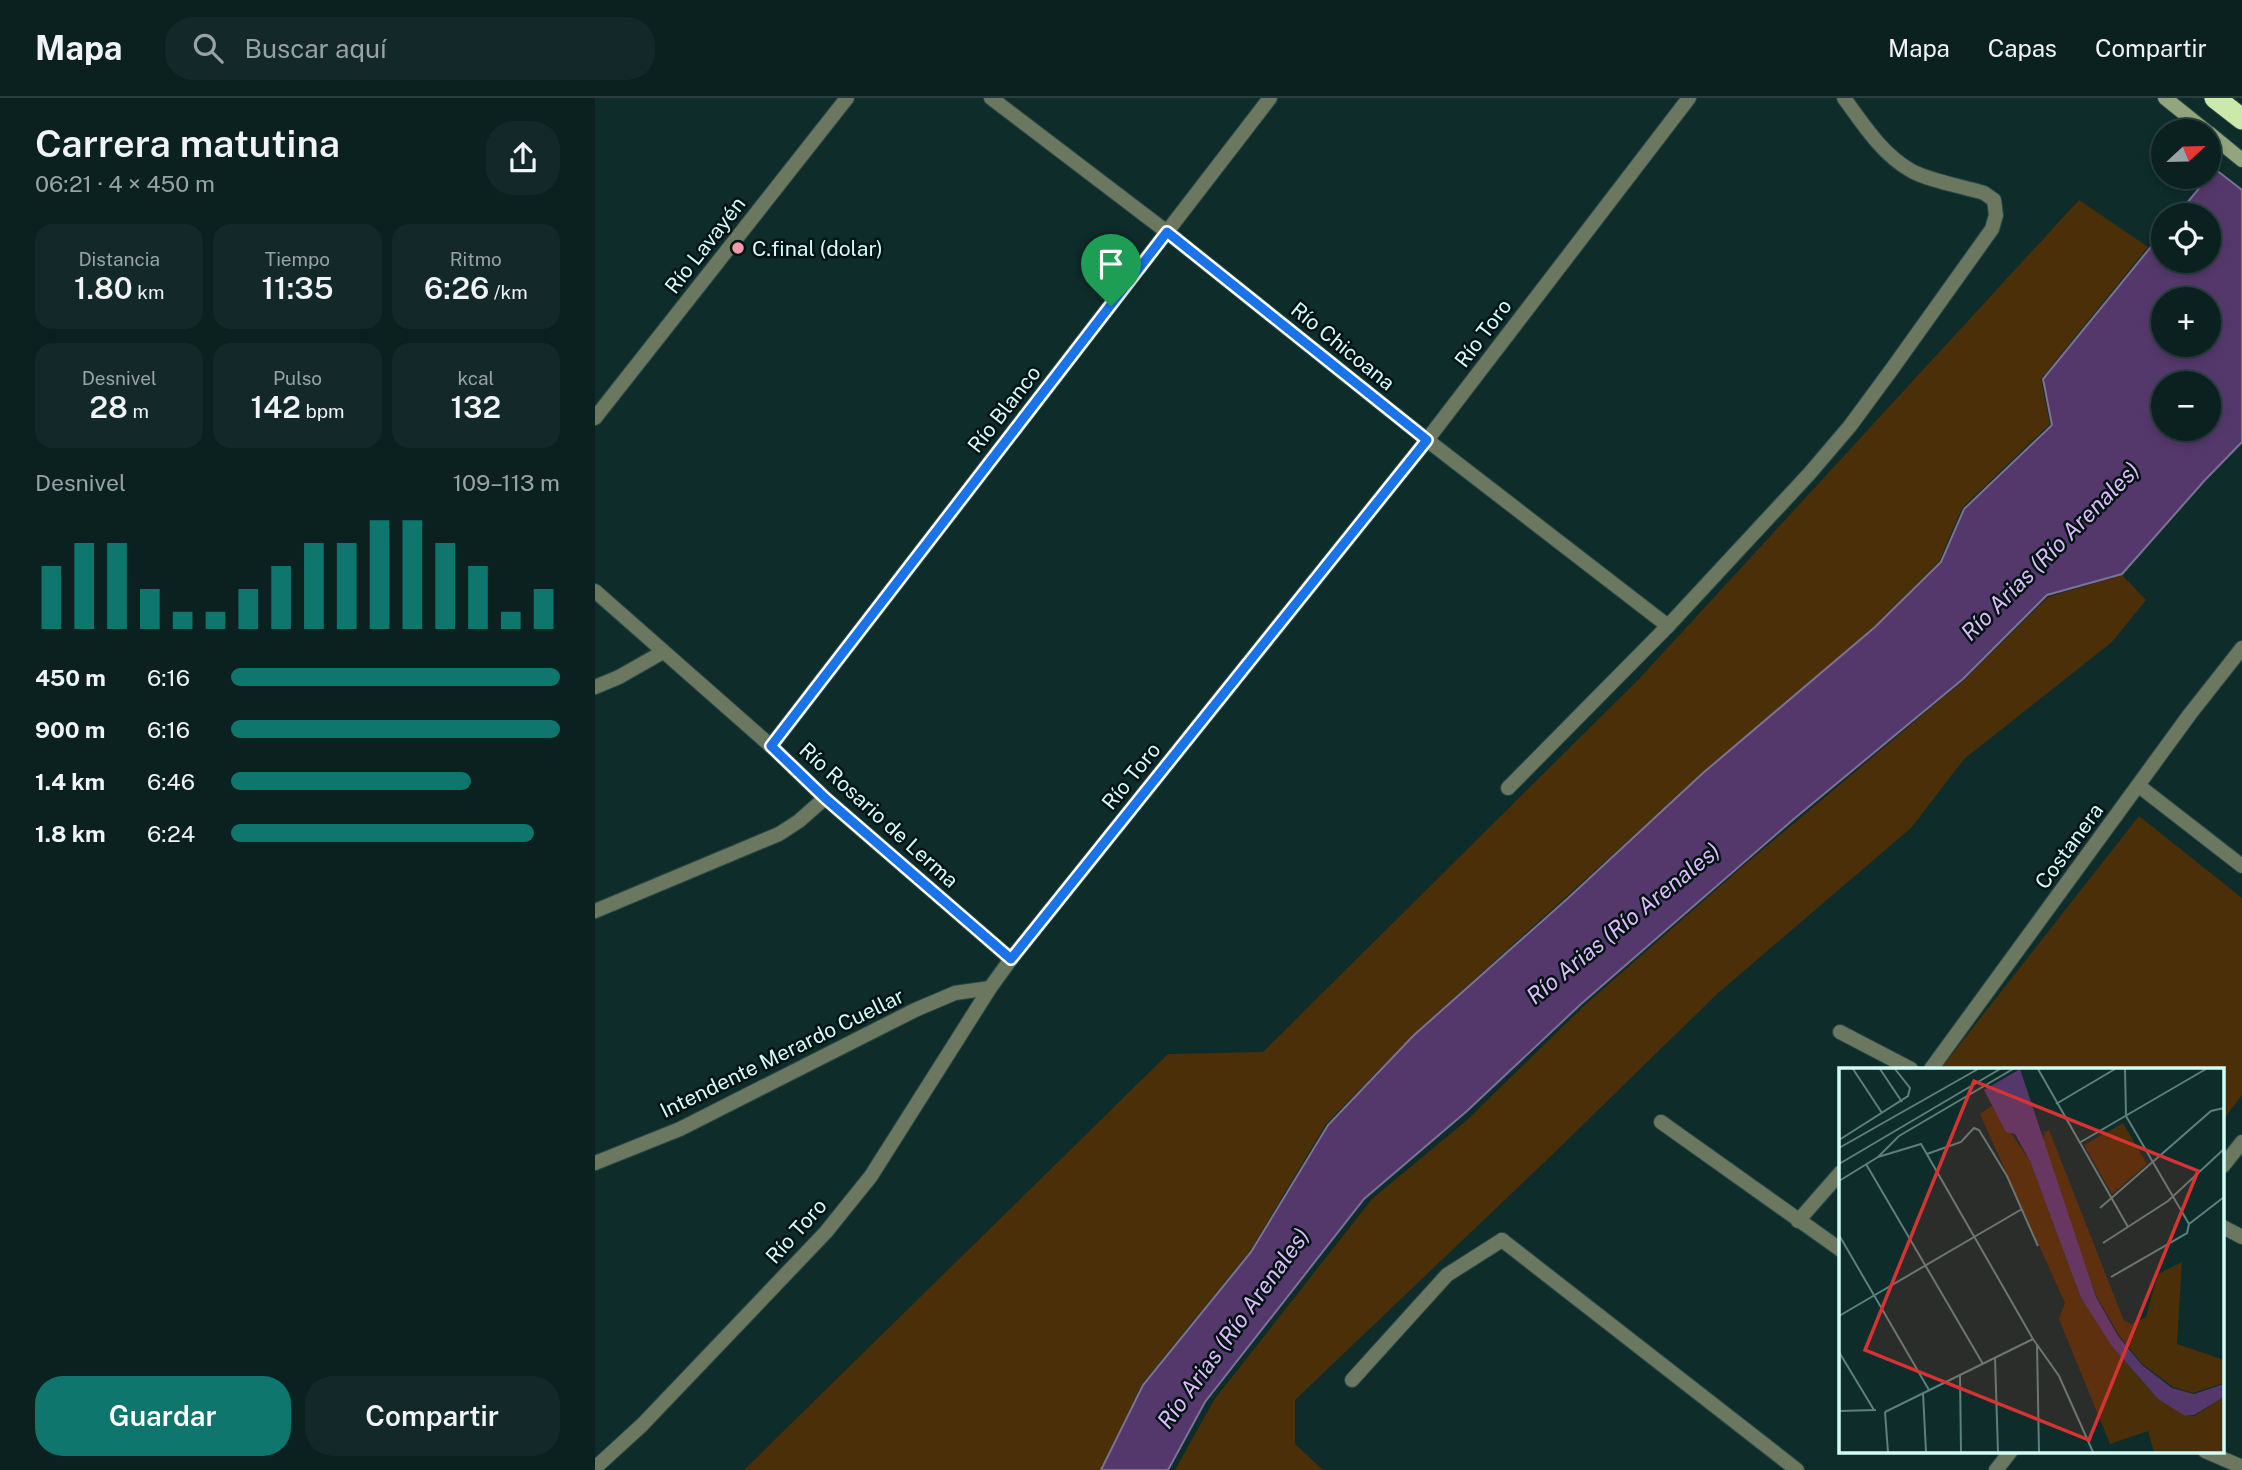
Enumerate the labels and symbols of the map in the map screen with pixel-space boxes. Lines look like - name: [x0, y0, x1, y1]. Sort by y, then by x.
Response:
- north arrow: [2151, 119, 2221, 189]
- street label: Río Lavayén: [660, 192, 750, 298]
- pin: [1081, 234, 1141, 306]
- place label: C.final (dolar): [752, 236, 883, 261]
- marker: C.final (dolar): [730, 240, 746, 256]
- street label: Río Toro: [1449, 294, 1517, 372]
- street label: Río Chicoana: [1286, 297, 1400, 395]
- street label: Río Blanco: [962, 361, 1046, 457]
- water label: Río Arias (Río Arenales): [1955, 456, 2145, 646]
- street label: Río Rosario de Lerma: [795, 737, 963, 893]
- street label: Río Toro: [1096, 738, 1166, 814]
- street label: Costanera: [2030, 798, 2108, 894]
- water label: Río Arias (Río Arenales): [1521, 837, 1725, 1009]
- street label: Intendente Merardo Cuellar: [656, 983, 908, 1123]
- inset map: [1839, 1068, 2225, 1452]
- street label: Río Toro: [760, 1193, 832, 1269]
- water label: Río Arias (Río Arenales): [1151, 1223, 1315, 1433]

